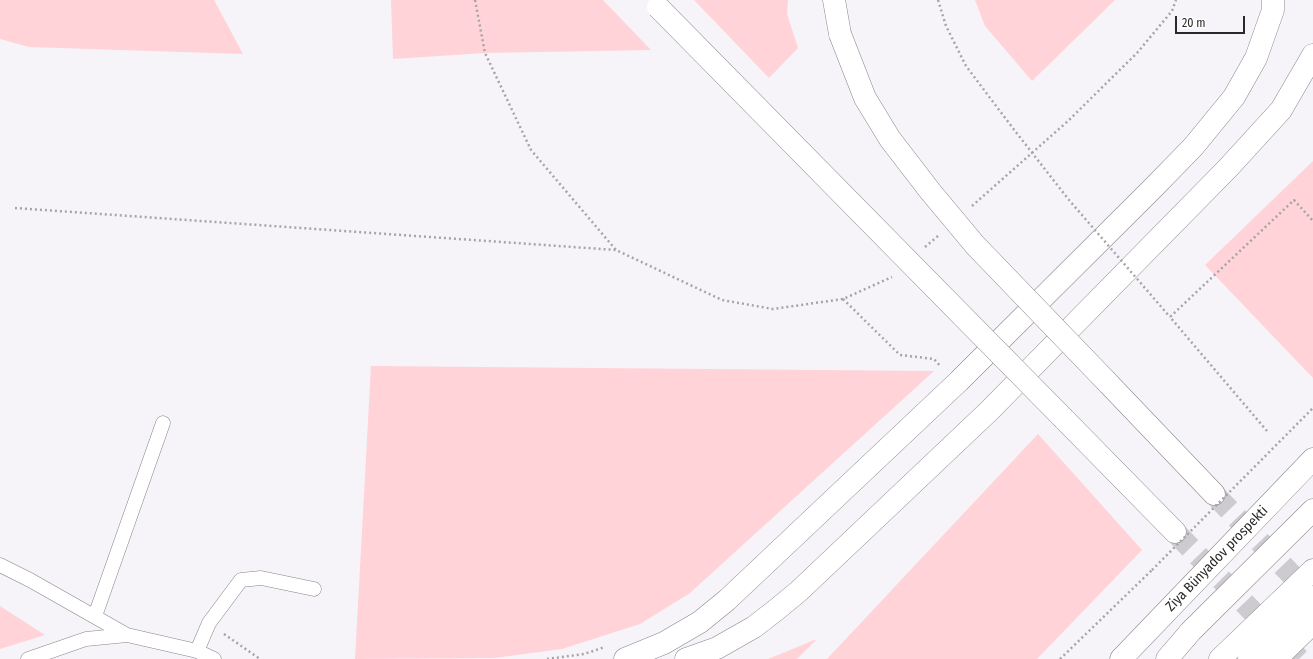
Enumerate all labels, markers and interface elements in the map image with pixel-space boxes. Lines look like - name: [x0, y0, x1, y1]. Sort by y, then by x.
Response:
- scale bar: [1177, 8, 1247, 34]
- text: 20 m: [1182, 16, 1206, 30]
- street label: Ziya Bünyadov prospekti: [1162, 503, 1272, 615]

